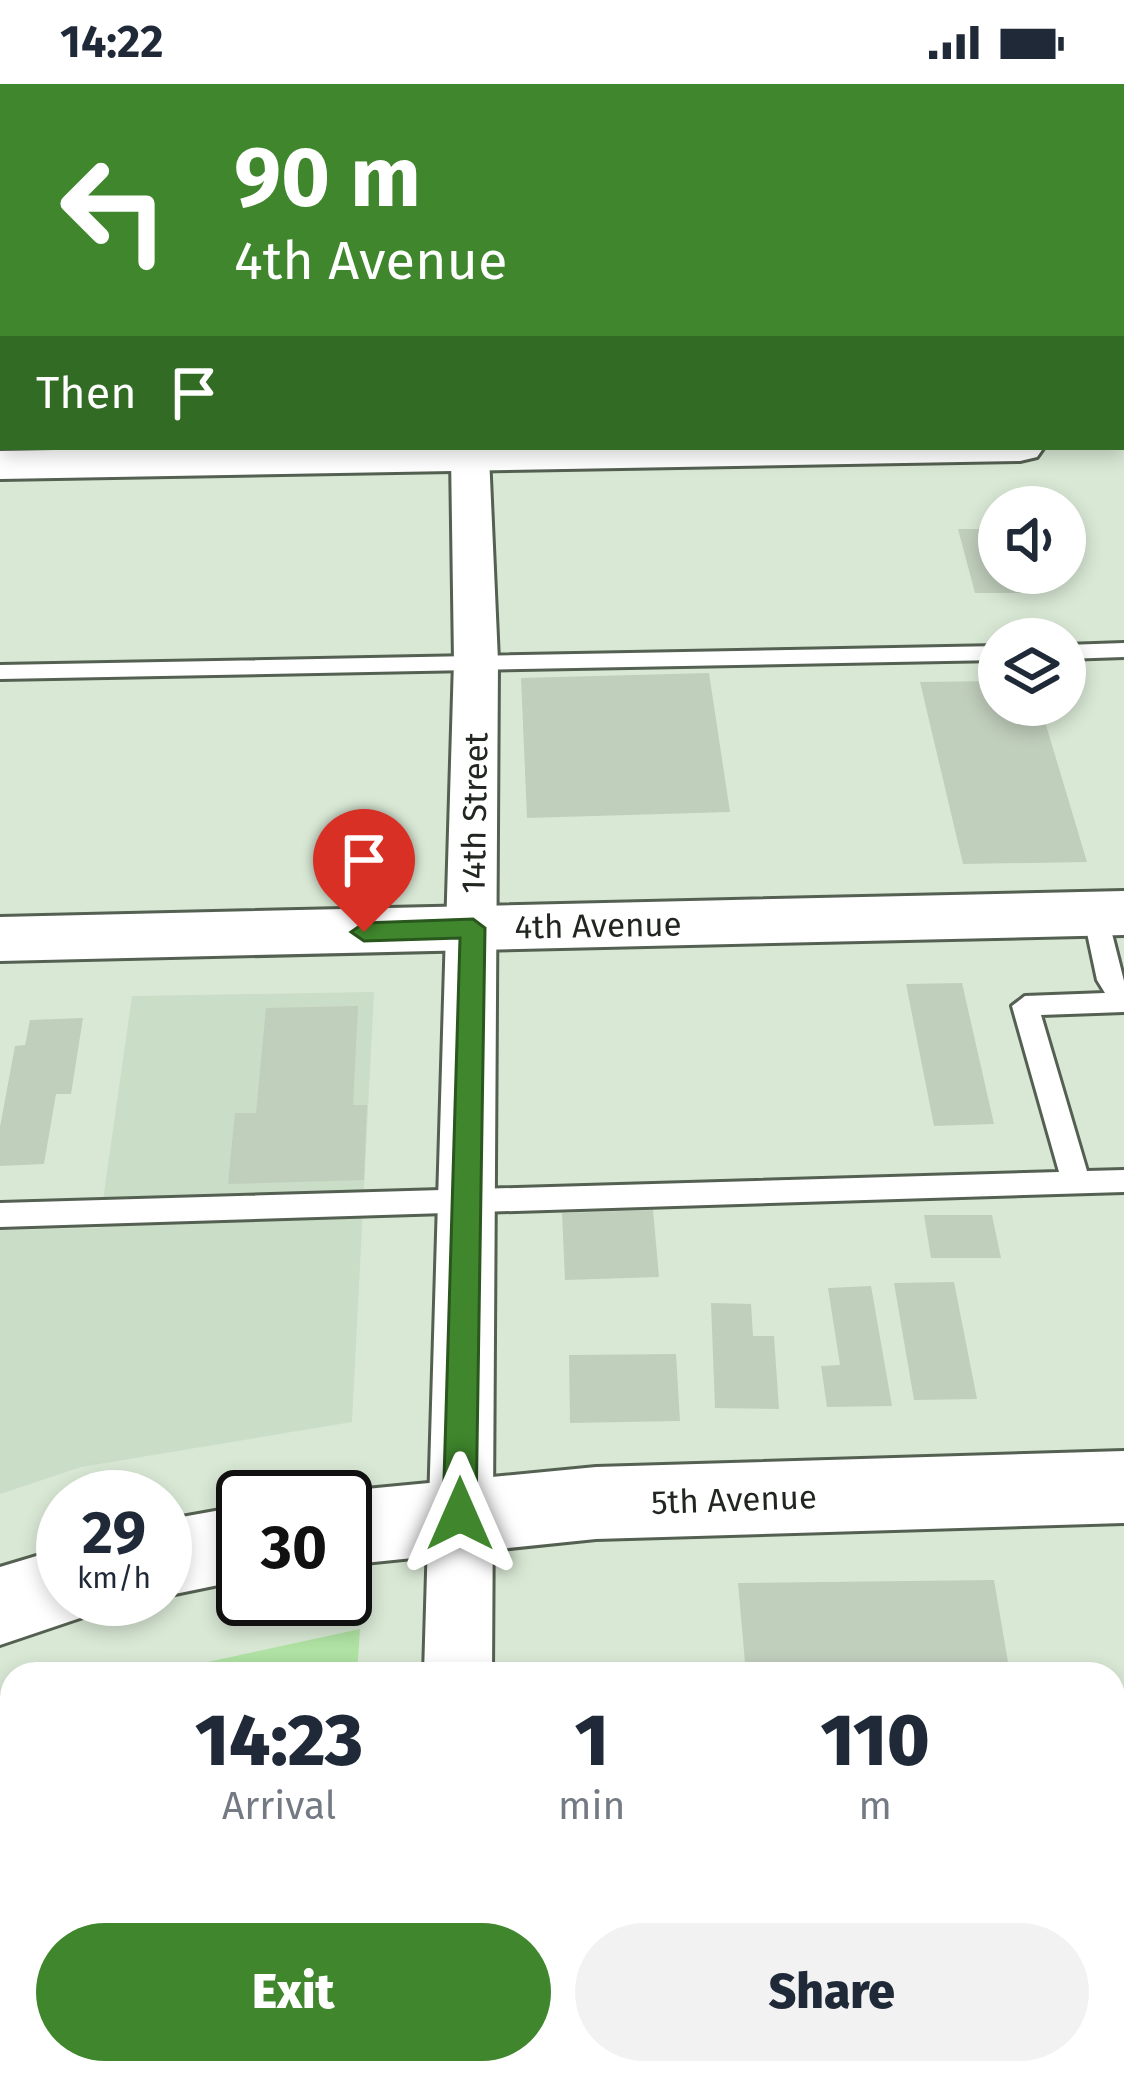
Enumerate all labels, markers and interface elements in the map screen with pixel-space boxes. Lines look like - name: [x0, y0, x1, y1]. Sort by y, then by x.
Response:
- text: 14:22: [60, 15, 164, 69]
- text: 90 m: [234, 127, 421, 228]
- icon: left: [36, 132, 192, 288]
- text: 4th Avenue: [234, 229, 507, 293]
- icon: arrive: [161, 360, 227, 426]
- text: Then: [36, 366, 137, 420]
- map controls: [978, 486, 1086, 726]
- button: sound: [978, 486, 1086, 594]
- button: layers: [978, 618, 1086, 726]
- street label: 14th Street: [454, 732, 496, 894]
- pin: [313, 809, 415, 932]
- icon: arrive: [331, 827, 397, 893]
- street label: 4th Avenue: [514, 905, 682, 947]
- position arrow: [397, 1451, 523, 1577]
- speed limit sign: 30: [216, 1470, 372, 1626]
- street label: 5th Avenue: [650, 1477, 818, 1523]
- text: 29: [82, 1497, 146, 1569]
- text: km/h: [77, 1560, 151, 1596]
- text: 14:23: [195, 1698, 363, 1784]
- text: 1: [575, 1698, 609, 1784]
- text: 110: [820, 1698, 930, 1784]
- text: Arrival: [222, 1783, 336, 1829]
- text: min: [558, 1783, 625, 1829]
- text: m: [858, 1783, 892, 1829]
- button: Exit: [36, 1923, 551, 2061]
- button: Share: [575, 1923, 1089, 2061]

